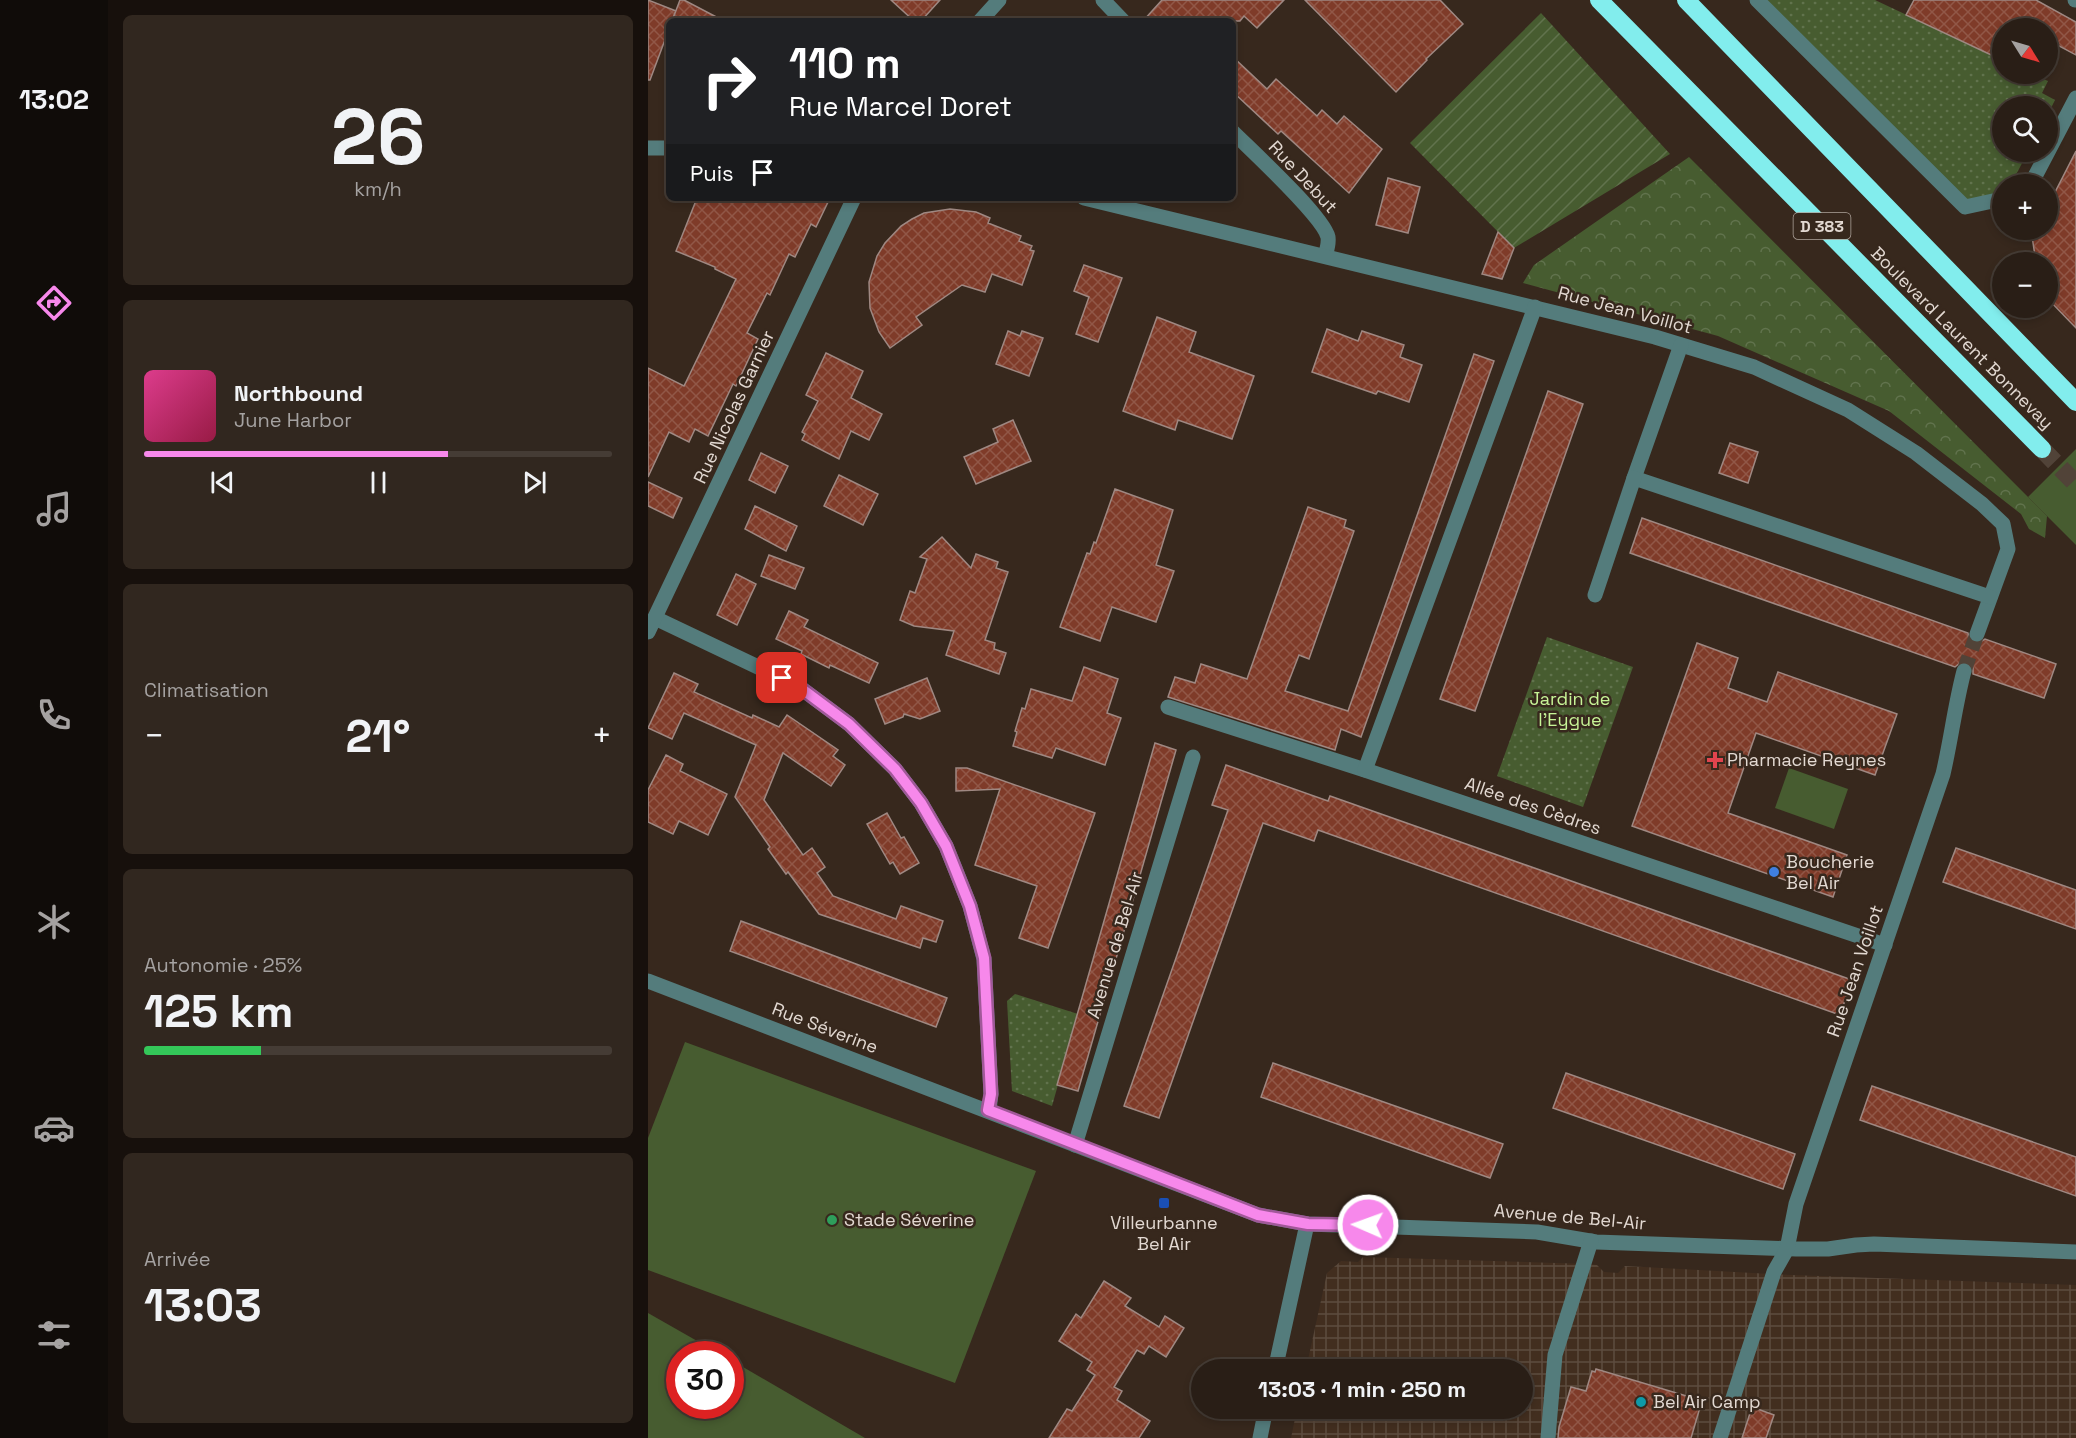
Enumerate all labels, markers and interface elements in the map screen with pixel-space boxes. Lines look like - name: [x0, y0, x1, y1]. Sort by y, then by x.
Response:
- north arrow: [1992, 18, 2058, 84]
- map controls: [1992, 18, 2058, 318]
- text: 110 m: [789, 37, 901, 90]
- icon: right: [690, 42, 768, 120]
- text: 13:02: [19, 82, 89, 117]
- text: 26: [331, 87, 425, 187]
- text: Rue Marcel Doret: [789, 89, 1012, 124]
- button: search: [1992, 96, 2058, 162]
- street label: Rue Debut: [1264, 135, 1343, 218]
- icon: arrive: [746, 156, 779, 189]
- text: Puis: [690, 159, 734, 187]
- button: +: [1992, 174, 2058, 240]
- text: km/h: [354, 176, 402, 202]
- road number: D 383: [1794, 213, 1850, 239]
- street label: Boulevard Laurent Bonnevay: [1866, 242, 2058, 434]
- button: −: [1992, 252, 2058, 318]
- street label: Rue Jean Voillot: [1555, 281, 1695, 339]
- icon: directions: [33, 282, 75, 324]
- street label: Rue Nicolas Garnier: [688, 326, 779, 487]
- text: Northbound: [234, 379, 363, 407]
- text: June Harbor: [234, 407, 352, 433]
- icon: previous: [206, 466, 239, 499]
- icon: pause: [362, 466, 395, 499]
- icon: next: [518, 466, 551, 499]
- icon: music: [33, 488, 75, 530]
- pin: [756, 652, 807, 703]
- icon: arrive: [765, 661, 798, 694]
- text: Climatisation: [144, 677, 269, 703]
- park label: Jardin de l'Eygue: [1530, 687, 1610, 731]
- icon: phone: [33, 694, 75, 736]
- text: 21°: [346, 708, 410, 765]
- text: −: [144, 715, 164, 757]
- text: +: [592, 715, 612, 757]
- place label: Pharmacie Reynes: [1727, 748, 1886, 771]
- marker: Pharmacie Reynes: [1708, 753, 1722, 767]
- street label: Allée des Cèdres: [1462, 771, 1604, 840]
- place label: Boucherie Bel Air: [1786, 850, 1874, 894]
- marker: Boucherie Bel Air: [1767, 865, 1781, 879]
- street label: Avenue de Bel-Air: [1081, 868, 1148, 1021]
- icon: climate: [33, 901, 75, 943]
- street label: Rue Jean Voillot: [1821, 902, 1888, 1040]
- text: Autonomie · 25%: [144, 952, 302, 978]
- text: 125 km: [144, 983, 293, 1040]
- street label: Rue Séverine: [769, 997, 882, 1058]
- icon: car: [33, 1107, 75, 1149]
- position arrow: [1336, 1193, 1400, 1257]
- marker: Villeurbanne Bel Air: [1157, 1196, 1171, 1210]
- street label: Avenue de Bel-Air: [1493, 1198, 1647, 1235]
- place label: Stade Séverine: [844, 1208, 974, 1231]
- place label: Villeurbanne Bel Air: [1110, 1211, 1218, 1255]
- marker: Stade Séverine: [825, 1213, 839, 1227]
- text: Arrivée: [144, 1246, 211, 1272]
- text: 13:03: [144, 1277, 262, 1334]
- icon: filters: [33, 1314, 75, 1356]
- speed limit sign: 30: [666, 1341, 744, 1419]
- text: 13:03 · 1 min · 250 m: [1258, 1375, 1466, 1403]
- place label: Bel Air Camp: [1653, 1390, 1761, 1413]
- marker: Bel Air Camp: [1634, 1395, 1648, 1409]

